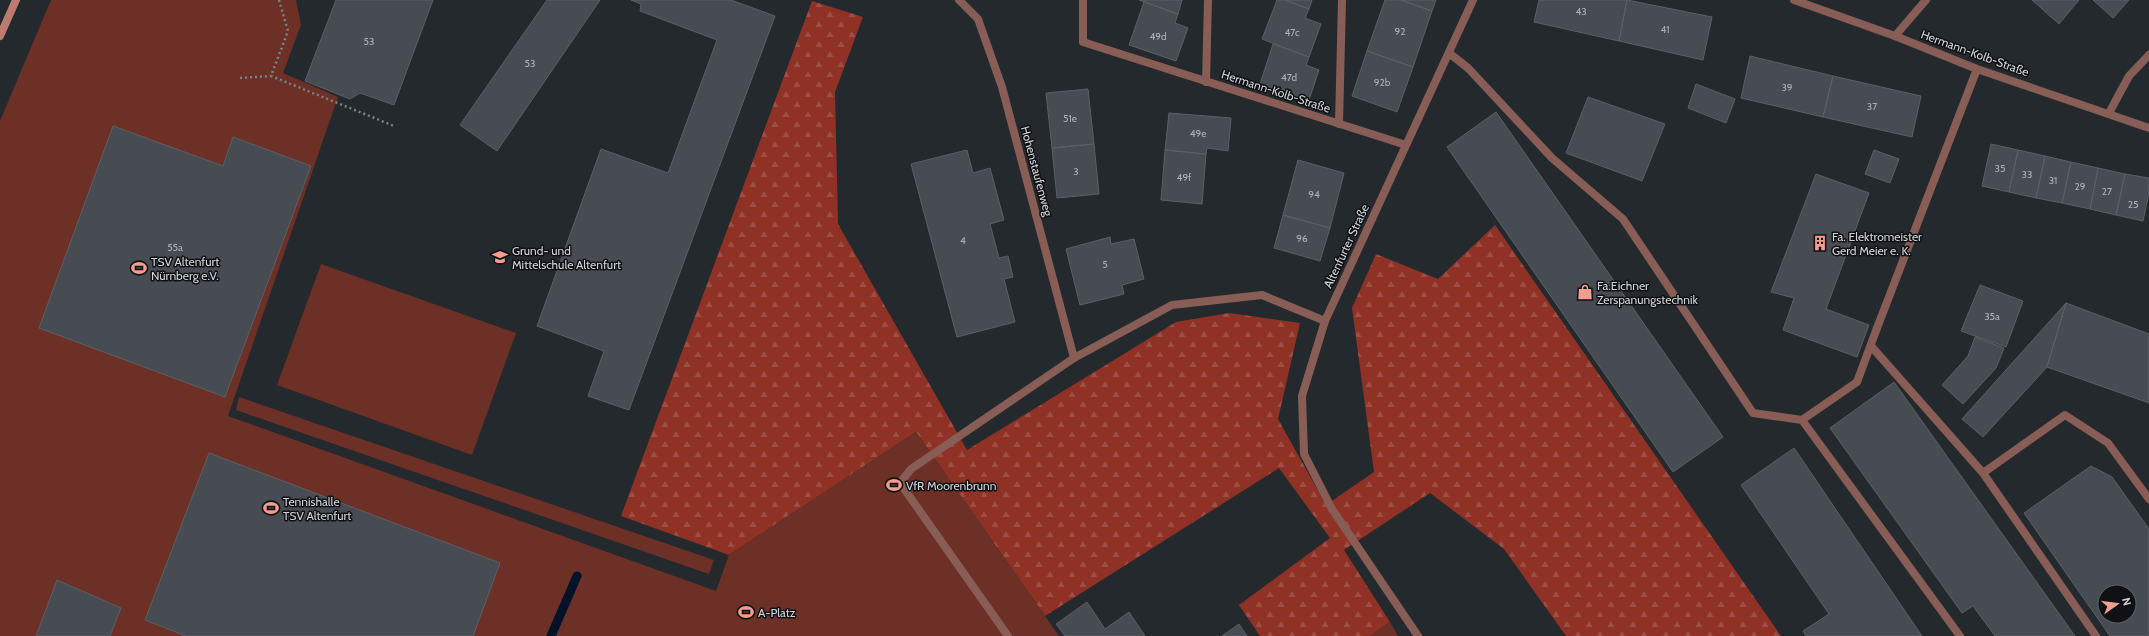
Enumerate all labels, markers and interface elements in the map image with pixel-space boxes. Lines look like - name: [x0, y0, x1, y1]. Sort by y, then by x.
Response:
- house number: 43: [1575, 5, 1587, 18]
- house number: 41: [1660, 23, 1670, 36]
- house number: 92: [1395, 25, 1405, 38]
- house number: 47c: [1285, 26, 1300, 39]
- street label: Hermann-Kolb-Straße: [1919, 26, 2031, 80]
- house number: 49d: [1149, 30, 1167, 43]
- house number: 53: [364, 35, 374, 48]
- house number: 53: [525, 57, 535, 70]
- street label: Hermann-Kolb-Straße: [1220, 66, 1332, 116]
- house number: 47d: [1281, 71, 1297, 84]
- house number: 92b: [1374, 76, 1391, 89]
- house number: 39: [1781, 81, 1793, 94]
- house number: 37: [1867, 100, 1877, 113]
- house number: 51e: [1063, 112, 1077, 125]
- street label: Hohenstaufenweg: [1018, 124, 1057, 219]
- house number: 49e: [1190, 127, 1206, 140]
- house number: 35: [1995, 162, 2005, 175]
- house number: 3: [1073, 165, 1079, 178]
- house number: 33: [2022, 168, 2032, 181]
- house number: 49f: [1177, 171, 1192, 184]
- house number: 31: [2049, 174, 2057, 187]
- house number: 29: [2075, 180, 2086, 193]
- house number: 27: [2102, 185, 2112, 198]
- house number: 94: [1308, 188, 1320, 201]
- house number: 25: [2128, 198, 2138, 211]
- street label: Altenfurter Straße: [1320, 202, 1372, 290]
- place label: Fa. Elektromeister Gerd Meier e. K.: [1832, 229, 1922, 258]
- house number: 96: [1296, 232, 1308, 245]
- house number: 4: [960, 234, 966, 247]
- building icon: Fa. Elektromeister Gerd Meier e. K.: [1811, 234, 1829, 252]
- house number: 55a: [167, 241, 183, 254]
- place label: Grund- und Mittelschule Altenfurt: [512, 243, 621, 272]
- school or university icon: Grund- und Mittelschule Altenfurt: [491, 248, 509, 266]
- place label: TSV Altenfurt Nürnberg e.V.: [151, 254, 219, 283]
- house number: 5: [1102, 258, 1108, 271]
- sports icon: TSV Altenfurt Nürnberg e.V.: [130, 259, 148, 277]
- place label: Fa.Eichner Zerspanungstechnik: [1597, 278, 1699, 307]
- shop icon: Fa.Eichner Zerspanungstechnik: [1576, 283, 1594, 301]
- house number: 35a: [1984, 310, 2000, 323]
- sports icon: VfR Moorenbrunn: [885, 476, 903, 494]
- place label: VfR Moorenbrunn: [906, 478, 997, 493]
- place label: Tennishalle TSV Altenfurt: [283, 494, 351, 523]
- sports icon: Tennishalle TSV Altenfurt: [262, 499, 280, 517]
- north arrow: [2097, 584, 2137, 624]
- text: N: [2119, 596, 2134, 607]
- sports icon: A-Platz: [737, 603, 755, 621]
- place label: A-Platz: [758, 605, 796, 620]

